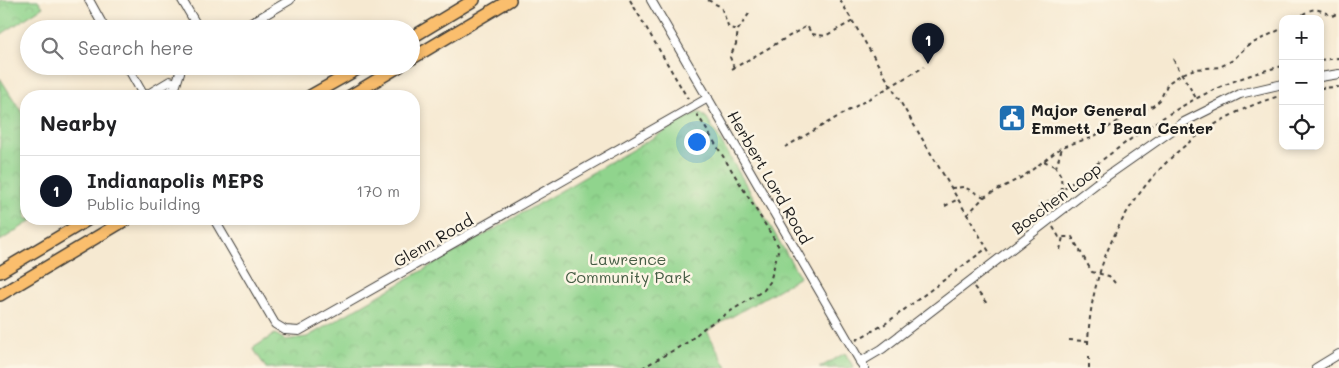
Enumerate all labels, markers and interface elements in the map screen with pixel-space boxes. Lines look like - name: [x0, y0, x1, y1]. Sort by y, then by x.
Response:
- map controls: [1279, 15, 1324, 150]
- button: +: [1279, 15, 1324, 60]
- search box: [20, 20, 420, 75]
- pin: 1: [912, 23, 944, 64]
- icon: search: [38, 34, 66, 62]
- text: Search here: [78, 35, 194, 60]
- button: −: [1279, 60, 1324, 105]
- place label: Major General Emmett J Bean Center: [1031, 99, 1213, 138]
- public building icon: Major General Emmett J Bean Center: [997, 103, 1027, 133]
- button: locate: [1279, 105, 1324, 150]
- street label: Herbert Lord Road: [723, 106, 817, 248]
- text: Nearby: [40, 109, 117, 136]
- your location: [684, 129, 710, 155]
- street label: Boschen Loop: [1007, 157, 1105, 239]
- text: Indianapolis MEPS: [87, 168, 264, 193]
- text: 1: [52, 180, 60, 201]
- text: 170 m: [356, 180, 400, 201]
- text: Public building: [87, 193, 200, 214]
- street label: Glenn Road: [389, 209, 477, 271]
- park label: Lawrence Community Park: [565, 248, 691, 287]

